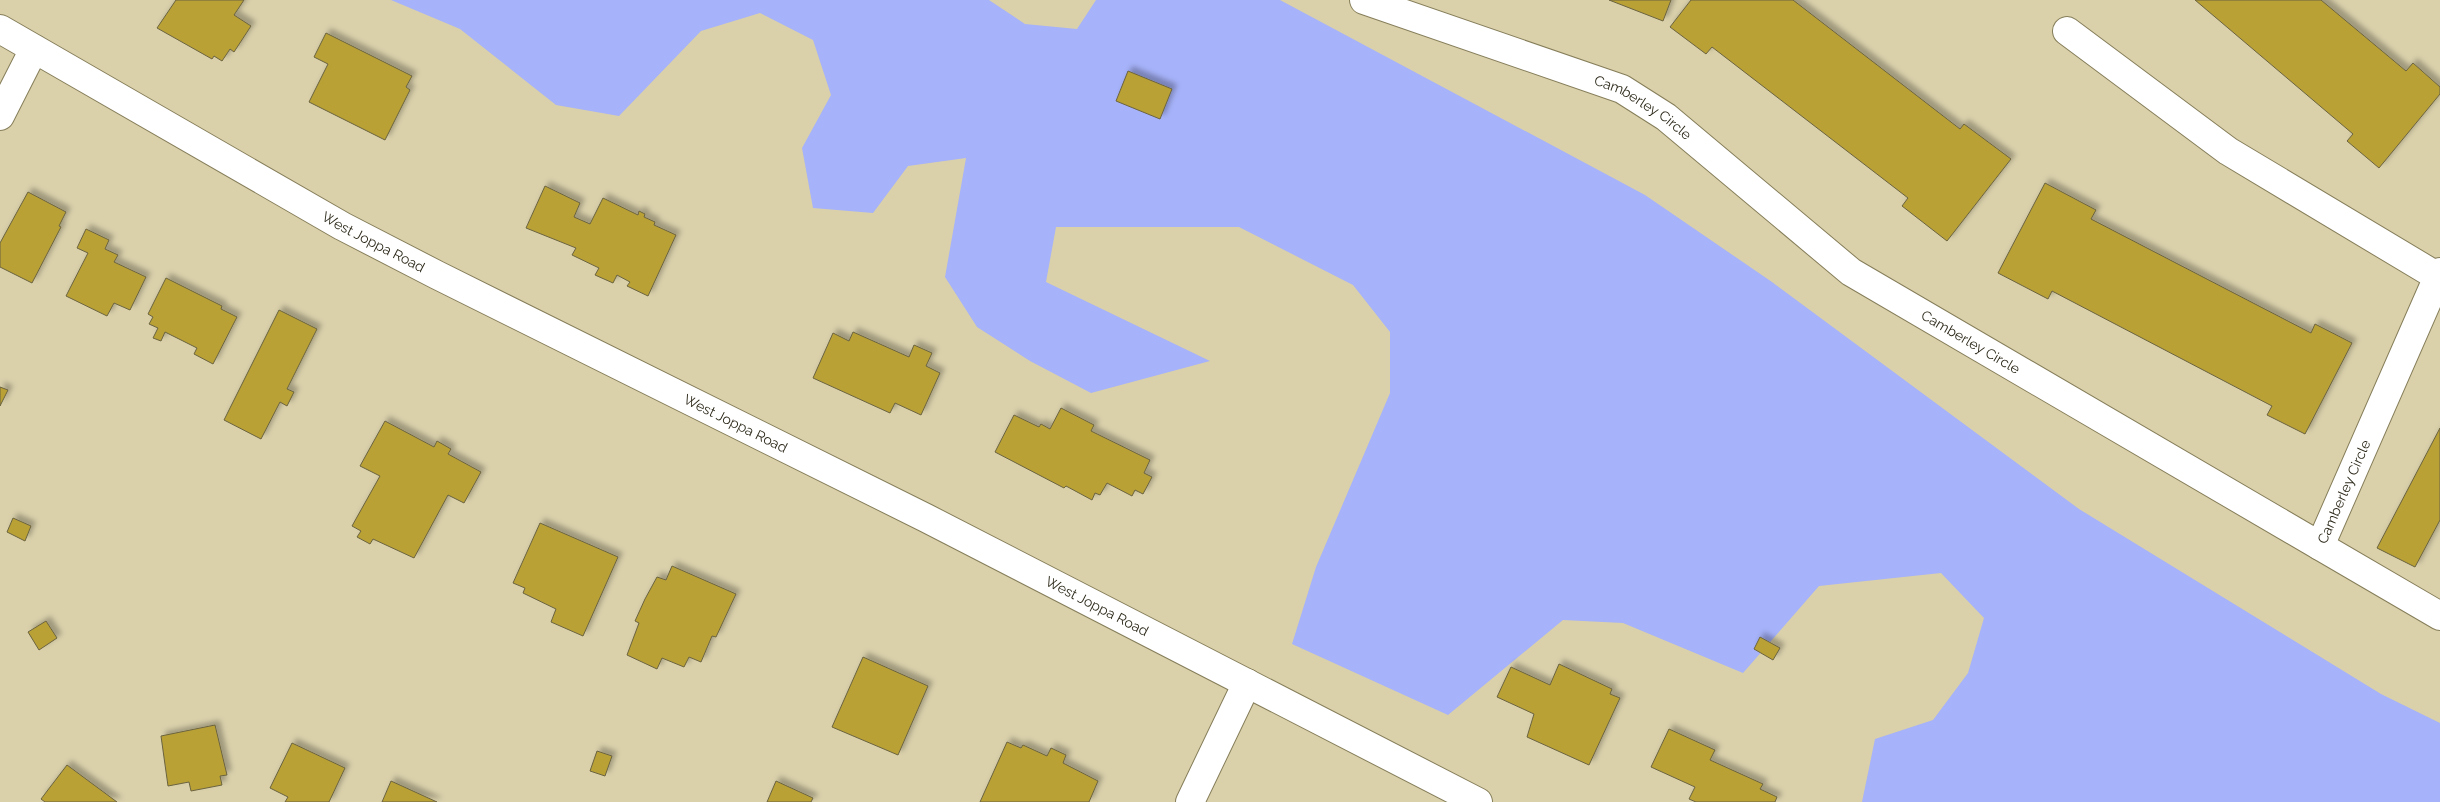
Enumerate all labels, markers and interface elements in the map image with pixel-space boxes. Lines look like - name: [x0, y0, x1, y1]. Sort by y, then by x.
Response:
- street label: Camberley Circle: [1592, 72, 1695, 143]
- street label: West Joppa Road: [319, 208, 428, 275]
- street label: Camberley Circle: [1918, 307, 2023, 377]
- street label: West Joppa Road: [681, 391, 790, 456]
- street label: Camberley Circle: [2314, 437, 2374, 546]
- street label: West Joppa Road: [1043, 573, 1151, 639]

